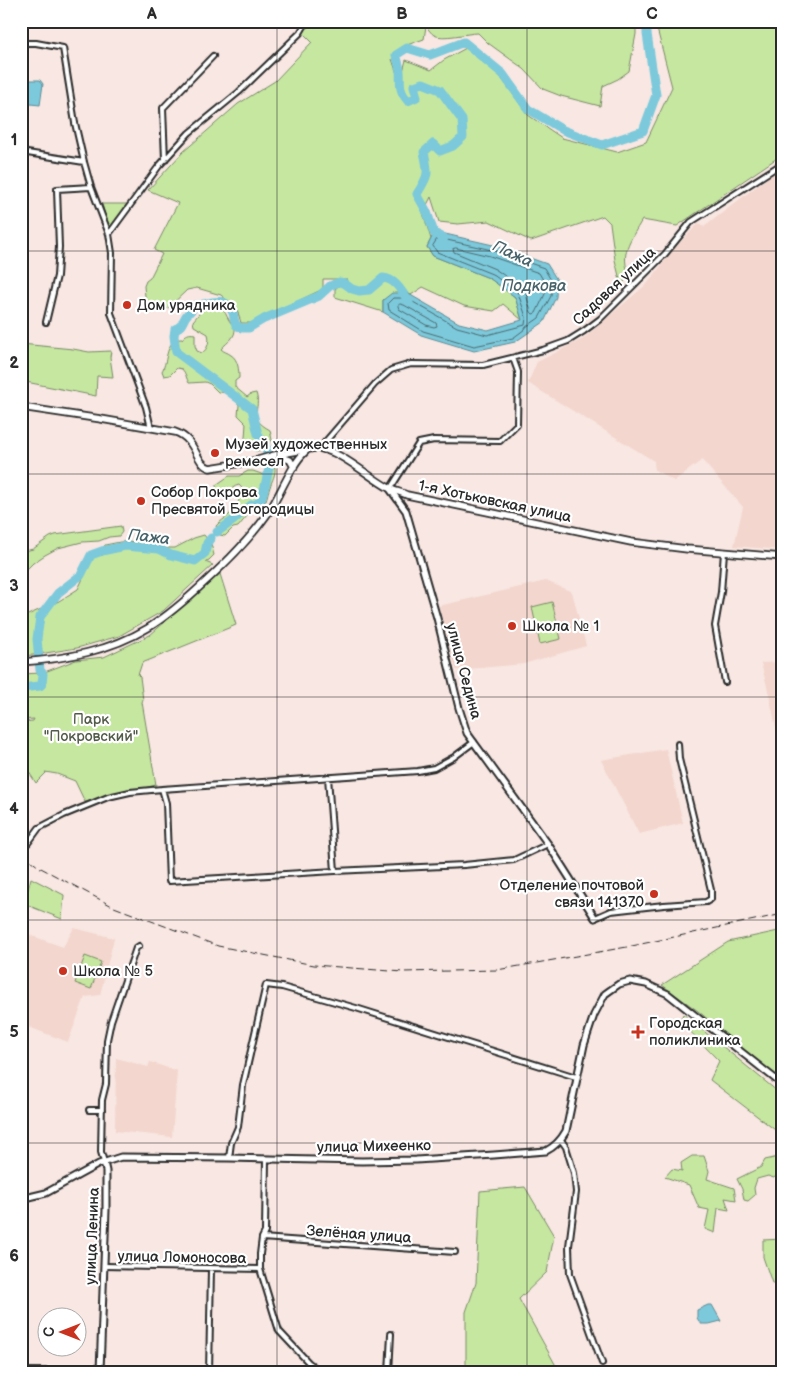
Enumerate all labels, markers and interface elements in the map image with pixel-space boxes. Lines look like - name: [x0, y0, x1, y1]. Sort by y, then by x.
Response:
- text: A: [146, 5, 157, 24]
- text: B: [396, 5, 408, 24]
- text: C: [646, 5, 658, 24]
- text: 1: [11, 131, 17, 150]
- water label: Пажа: [489, 237, 535, 272]
- street label: Садовая улица: [569, 243, 660, 330]
- water label: Подкова: [502, 277, 566, 296]
- place label: Дом урядника: [137, 296, 236, 315]
- marker: Дом урядника: [121, 299, 133, 311]
- text: 2: [9, 354, 19, 373]
- place label: Музей художественных ремесел: [225, 435, 387, 471]
- marker: Музей художественных ремесел: [209, 447, 221, 459]
- street label: 1-я Хотьковская улица: [417, 476, 573, 527]
- place label: Собор Покрова Пресвятой Богородицы: [151, 483, 314, 519]
- marker: Собор Покрова Пресвятой Богородицы: [135, 495, 147, 507]
- water label: Пажа: [127, 525, 171, 549]
- text: 3: [9, 577, 19, 596]
- place label: Школа № 1: [522, 617, 599, 636]
- marker: Школа № 1: [506, 620, 518, 632]
- street label: улица Седина: [442, 621, 486, 721]
- park label: Парк "Покровский": [44, 710, 138, 746]
- text: 4: [9, 800, 19, 819]
- place label: Отделение почтовой связи 141370: [500, 876, 644, 912]
- marker: Отделение почтовой связи 141370: [648, 888, 660, 900]
- place label: Школа № 5: [73, 962, 153, 981]
- marker: Школа № 5: [57, 965, 69, 977]
- place label: Городская поликлиника: [649, 1014, 741, 1050]
- text: 5: [9, 1023, 19, 1042]
- marker: Городская поликлиника: [631, 1025, 645, 1039]
- street label: улица Михеенко: [317, 1136, 431, 1157]
- street label: улица Ленина: [81, 1187, 104, 1285]
- street label: Зелёная улица: [306, 1221, 412, 1248]
- text: 6: [9, 1247, 19, 1266]
- street label: улица Ломоносова: [117, 1247, 247, 1268]
- north arrow: [38, 1306, 88, 1356]
- text: С: [41, 1327, 58, 1337]

